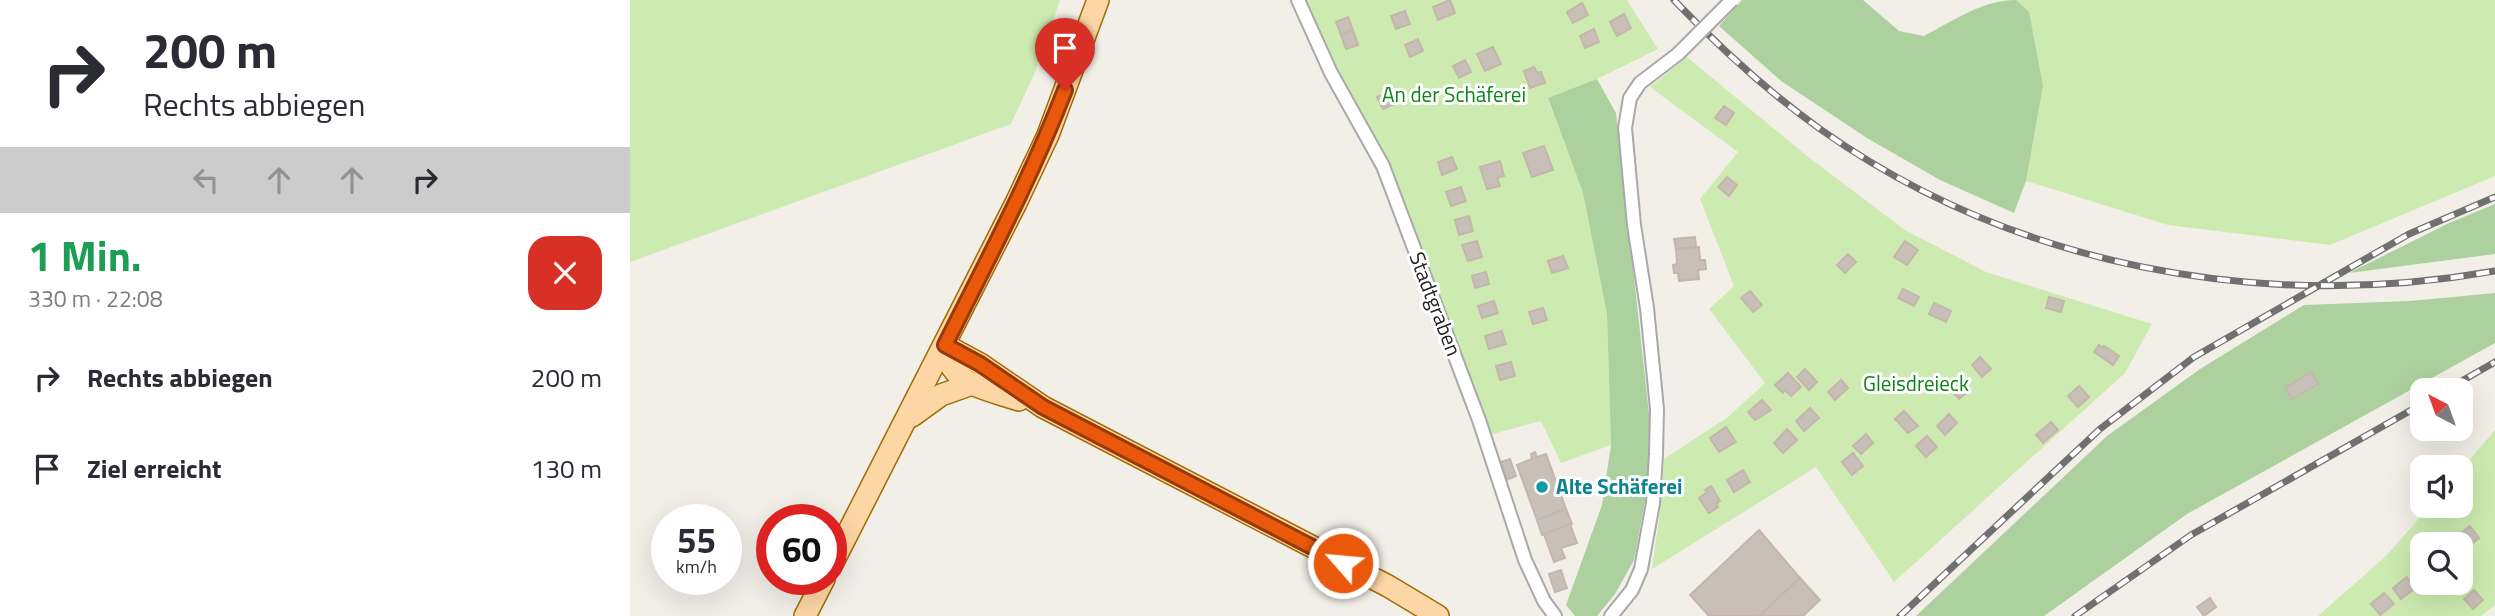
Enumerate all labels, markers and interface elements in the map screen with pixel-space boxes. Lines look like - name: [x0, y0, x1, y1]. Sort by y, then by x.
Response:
- text: 200 m: [143, 12, 277, 87]
- pin: [1035, 18, 1095, 90]
- icon: right: [28, 28, 119, 119]
- icon: arrive: [1046, 29, 1084, 67]
- park label: An der Schäferei: [1382, 78, 1526, 110]
- text: Rechts abbiegen: [143, 80, 365, 128]
- icon: left: [187, 161, 225, 199]
- icon: ahead: [260, 161, 298, 199]
- icon: ahead: [333, 161, 371, 199]
- icon: right: [406, 161, 444, 199]
- text: 1 Min.: [28, 223, 142, 287]
- button: close: [528, 236, 602, 310]
- street label: Stadtgraben: [1401, 247, 1470, 360]
- text: 330 m · 22:08: [28, 281, 163, 316]
- text: Rechts abbiegen: [87, 358, 273, 397]
- text: 200 m: [531, 358, 602, 397]
- icon: right: [28, 359, 66, 397]
- park label: Gleisdreieck: [1863, 367, 1969, 399]
- north arrow: [2410, 378, 2473, 441]
- map controls: [2410, 378, 2473, 595]
- text: Ziel erreicht: [87, 449, 222, 488]
- text: 130 m: [531, 449, 602, 488]
- icon: arrive: [28, 450, 66, 488]
- button: sound: [2410, 455, 2473, 518]
- place label: Alte Schäferei: [1556, 470, 1682, 502]
- marker: Alte Schäferei: [1534, 479, 1550, 495]
- speed limit sign: 60: [756, 504, 847, 595]
- text: 55: [677, 513, 716, 567]
- position arrow: [1306, 526, 1380, 600]
- button: search: [2410, 532, 2473, 595]
- text: km/h: [676, 553, 717, 580]

